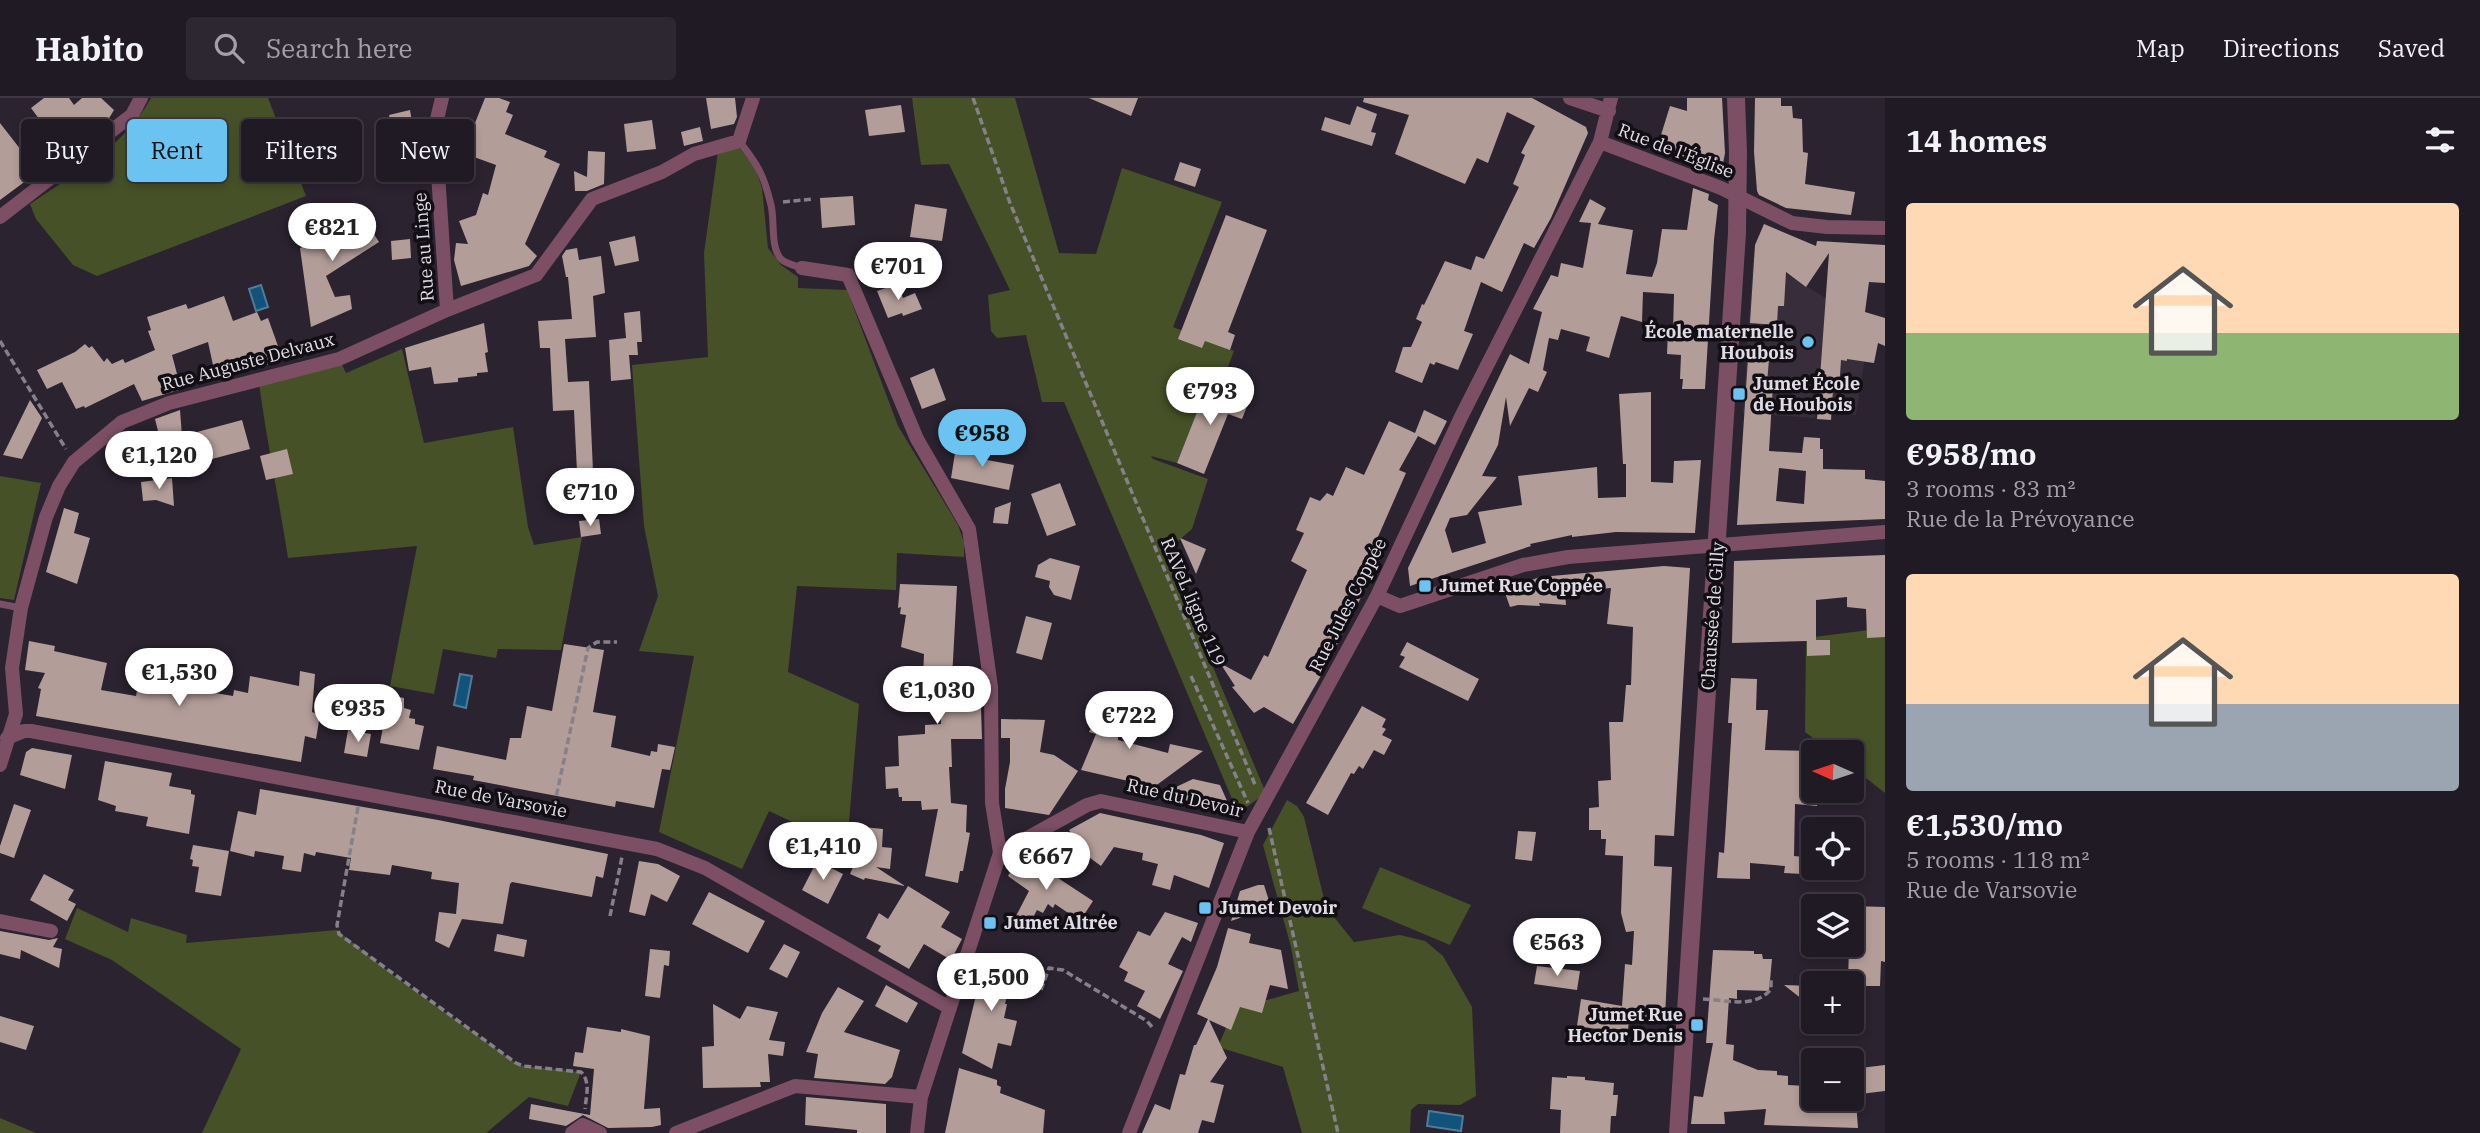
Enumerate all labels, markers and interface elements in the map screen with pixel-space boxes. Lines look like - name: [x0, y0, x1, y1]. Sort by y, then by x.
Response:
- search box: [186, 17, 676, 80]
- text: Habito: [35, 27, 144, 70]
- icon: search: [210, 29, 248, 67]
- text: Search here: [266, 31, 412, 65]
- text: Map: [2136, 32, 2185, 64]
- text: Directions: [2223, 32, 2340, 64]
- text: Saved: [2378, 32, 2445, 64]
- street label: Rue de l'Église: [1615, 118, 1737, 183]
- chip: Buy: [21, 119, 113, 182]
- chip: Rent: [127, 119, 227, 182]
- chip: Filters: [241, 119, 362, 182]
- chip: New: [376, 119, 474, 182]
- text: 14 homes: [1906, 121, 2047, 160]
- icon: filters: [2421, 121, 2459, 159]
- street label: Rue au Linge: [408, 192, 439, 302]
- pin: €821: [291, 204, 373, 263]
- text: €821: [304, 211, 360, 241]
- pin: €701: [857, 242, 939, 302]
- icon: home: [2120, 248, 2246, 374]
- text: €701: [870, 250, 926, 280]
- place label: École maternelle Houbois: [1645, 319, 1794, 364]
- street label: Rue Auguste Delvaux: [159, 327, 337, 396]
- marker: École maternelle Houbois: [1800, 334, 1816, 350]
- pin: €793: [1169, 368, 1251, 427]
- place label: Jumet École de Houbois: [1753, 371, 1860, 416]
- text: €793: [1182, 375, 1238, 405]
- marker: Jumet École de Houbois: [1731, 386, 1747, 402]
- pin: €958: [941, 410, 1023, 469]
- text: €958: [954, 417, 1010, 447]
- pin: €1,120: [102, 432, 216, 491]
- text: €958/mo: [1906, 434, 2037, 473]
- text: €1,120: [121, 439, 197, 469]
- pin: €710: [549, 468, 631, 528]
- text: 3 rooms · 83 m²: [1906, 473, 2076, 503]
- text: €710: [562, 476, 618, 506]
- text: Rue de la Prévoyance: [1906, 503, 2134, 533]
- street label: RAVeL ligne 119: [1156, 534, 1231, 670]
- street label: Rue Jules Coppée: [1304, 534, 1391, 676]
- street label: Chaussée de Gilly: [1696, 541, 1729, 691]
- place label: Jumet Rue Coppée: [1439, 574, 1603, 597]
- marker: Jumet Rue Coppée: [1417, 578, 1433, 594]
- icon: home: [2120, 619, 2246, 745]
- pin: €1,530: [122, 648, 236, 708]
- text: €1,530: [141, 656, 217, 686]
- pin: €1,030: [880, 666, 994, 726]
- text: €1,030: [899, 674, 975, 704]
- pin: €935: [317, 684, 399, 744]
- text: €935: [330, 692, 386, 722]
- pin: €722: [1088, 692, 1170, 751]
- text: €722: [1101, 699, 1157, 729]
- north arrow: [1801, 740, 1864, 803]
- map controls: [1801, 740, 1864, 1111]
- street label: Rue du Devoir: [1125, 773, 1246, 822]
- street label: Rue de Varsovie: [433, 774, 569, 823]
- text: €1,530/mo: [1906, 805, 2063, 844]
- button: locate: [1801, 817, 1864, 880]
- pin: €1,410: [766, 822, 880, 882]
- text: €1,410: [785, 830, 861, 860]
- pin: €667: [1005, 832, 1087, 892]
- text: €667: [1018, 840, 1074, 870]
- text: 5 rooms · 118 m²: [1906, 844, 2089, 874]
- text: Rue de Varsovie: [1906, 874, 2077, 904]
- button: layers: [1801, 894, 1864, 957]
- place label: Jumet Devoir: [1219, 896, 1337, 919]
- marker: Jumet Devoir: [1197, 900, 1213, 916]
- place label: Jumet Altrée: [1004, 911, 1118, 934]
- marker: Jumet Altrée: [982, 915, 998, 931]
- pin: €563: [1516, 918, 1598, 978]
- text: €563: [1529, 926, 1585, 956]
- pin: €1,500: [934, 954, 1048, 1013]
- text: €1,500: [953, 961, 1029, 991]
- button: +: [1801, 971, 1864, 1034]
- place label: Jumet Rue Hector Denis: [1567, 1003, 1683, 1047]
- marker: Jumet Rue Hector Denis: [1689, 1017, 1705, 1033]
- button: −: [1801, 1048, 1864, 1111]

